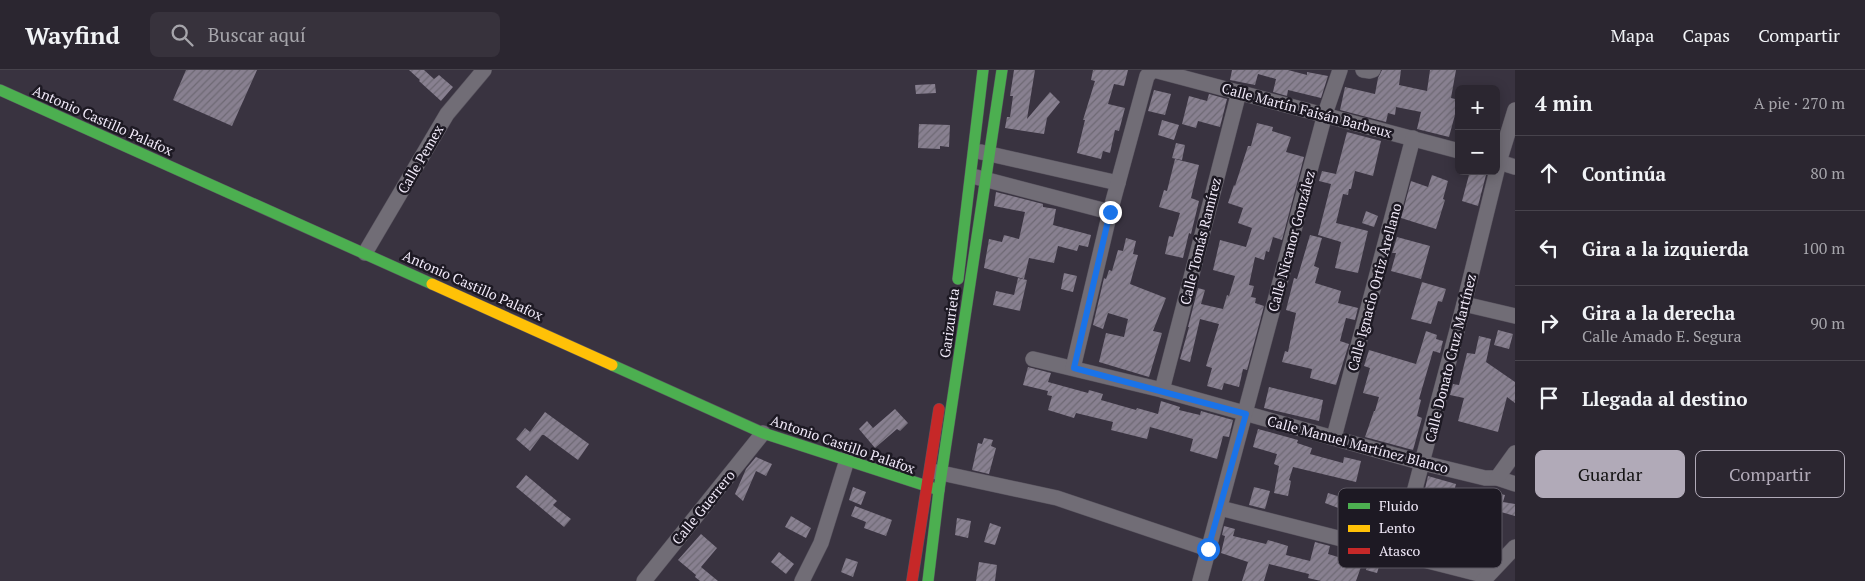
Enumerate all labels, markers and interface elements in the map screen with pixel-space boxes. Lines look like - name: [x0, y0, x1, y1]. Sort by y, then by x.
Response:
- search box: [150, 12, 500, 57]
- text: Wayfind: [25, 19, 120, 51]
- icon: search: [168, 21, 196, 49]
- text: Buscar aquí: [208, 22, 306, 47]
- text: Mapa: [1610, 23, 1654, 47]
- text: Capas: [1682, 23, 1730, 47]
- text: Compartir: [1758, 23, 1840, 47]
- street label: Calle Martín Faisán Barbeux: [1220, 78, 1395, 142]
- street label: Antonio Castillo Palafox: [30, 80, 177, 160]
- map controls: [1455, 85, 1500, 175]
- button: +: [1455, 85, 1500, 130]
- text: 4 min: [1535, 89, 1592, 117]
- text: A pie · 270 m: [1754, 92, 1845, 114]
- street label: Calle Pemex: [393, 121, 448, 197]
- button: −: [1455, 130, 1500, 175]
- icon: ahead: [1535, 159, 1563, 187]
- text: Continúa: [1582, 161, 1666, 186]
- text: 80 m: [1810, 162, 1845, 184]
- street label: Calle Nicanor González: [1263, 168, 1319, 314]
- street label: Calle Tomás Ramírez: [1175, 175, 1225, 307]
- route end: [1099, 201, 1122, 224]
- street label: Calle Ignacio Ortiz Arellano: [1342, 201, 1406, 373]
- icon: left: [1535, 234, 1563, 262]
- text: Gira a la izquierda: [1582, 236, 1749, 261]
- text: 100 m: [1802, 237, 1845, 259]
- street label: Antonio Castillo Palafox: [400, 245, 547, 325]
- street label: Calle Donato Cruz Martínez: [1420, 272, 1480, 444]
- street label: Garizurieta: [935, 287, 963, 359]
- text: Gira a la derecha: [1582, 300, 1735, 325]
- icon: right: [1535, 309, 1563, 337]
- text: 90 m: [1810, 312, 1845, 334]
- text: Calle Amado E. Segura: [1582, 325, 1742, 347]
- icon: arrive: [1535, 384, 1563, 412]
- text: Llegada al destino: [1582, 386, 1748, 411]
- street label: Antonio Castillo Palafox: [768, 410, 918, 478]
- street label: Calle Manuel Martínez Blanco: [1265, 411, 1451, 477]
- button: Guardar: [1535, 450, 1685, 498]
- button: Compartir: [1695, 450, 1845, 498]
- street label: Calle Guerrero: [667, 466, 739, 548]
- legend: [1338, 488, 1502, 568]
- text: Fluido: [1379, 496, 1419, 515]
- text: Lento: [1379, 518, 1415, 537]
- route start: [1197, 538, 1220, 561]
- text: Atasco: [1379, 541, 1420, 560]

